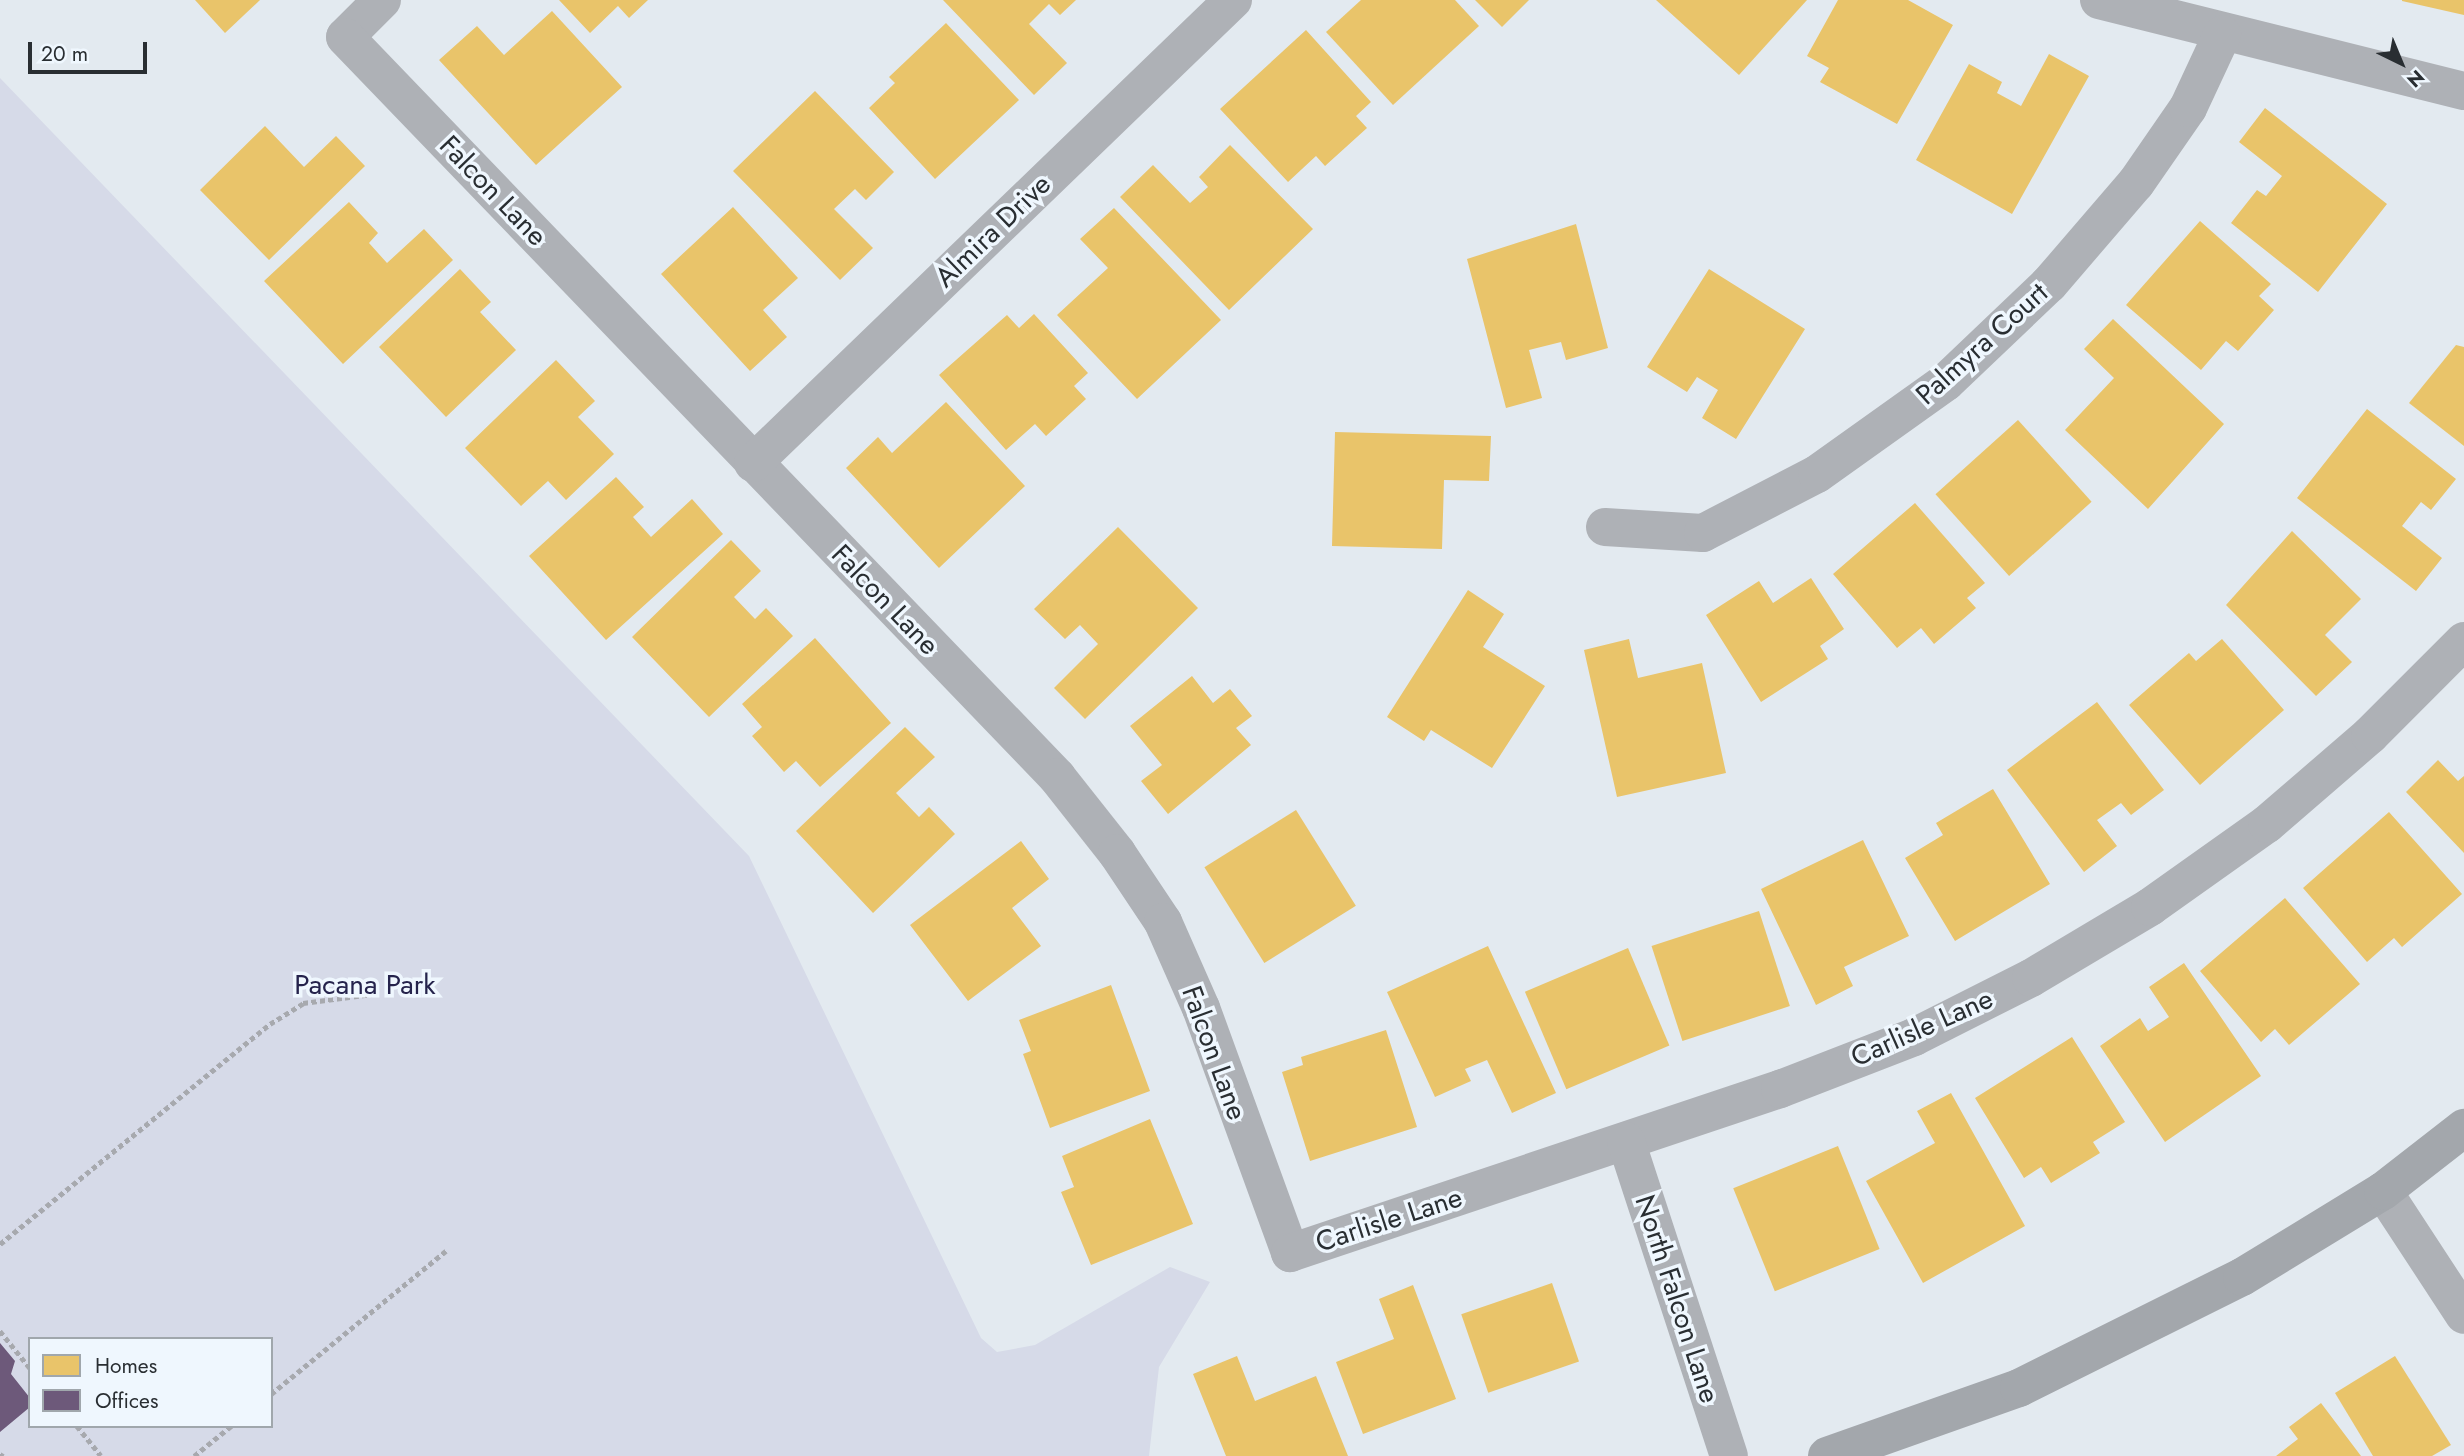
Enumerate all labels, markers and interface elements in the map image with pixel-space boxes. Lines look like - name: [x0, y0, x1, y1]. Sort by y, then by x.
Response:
- scale bar: [32, 28, 150, 72]
- north arrow: [2366, 28, 2436, 98]
- text: 20 m: [41, 39, 88, 69]
- text: N: [2401, 64, 2430, 94]
- street label: Falcon Lane: [432, 129, 554, 253]
- street label: Almira Drive: [928, 168, 1058, 294]
- street label: Palmyra Court: [1909, 276, 2055, 412]
- street label: Falcon Lane: [824, 538, 946, 662]
- park label: Pacana Park: [294, 968, 436, 1002]
- street label: Falcon Lane: [1174, 981, 1254, 1125]
- street label: Carlisle Lane: [1846, 982, 1998, 1074]
- street label: Carlisle Lane: [1312, 1181, 1466, 1259]
- street label: North Falcon Lane: [1628, 1191, 1726, 1407]
- legend: [28, 1337, 273, 1428]
- text: Homes: [95, 1351, 157, 1381]
- text: Offices: [95, 1386, 158, 1416]

